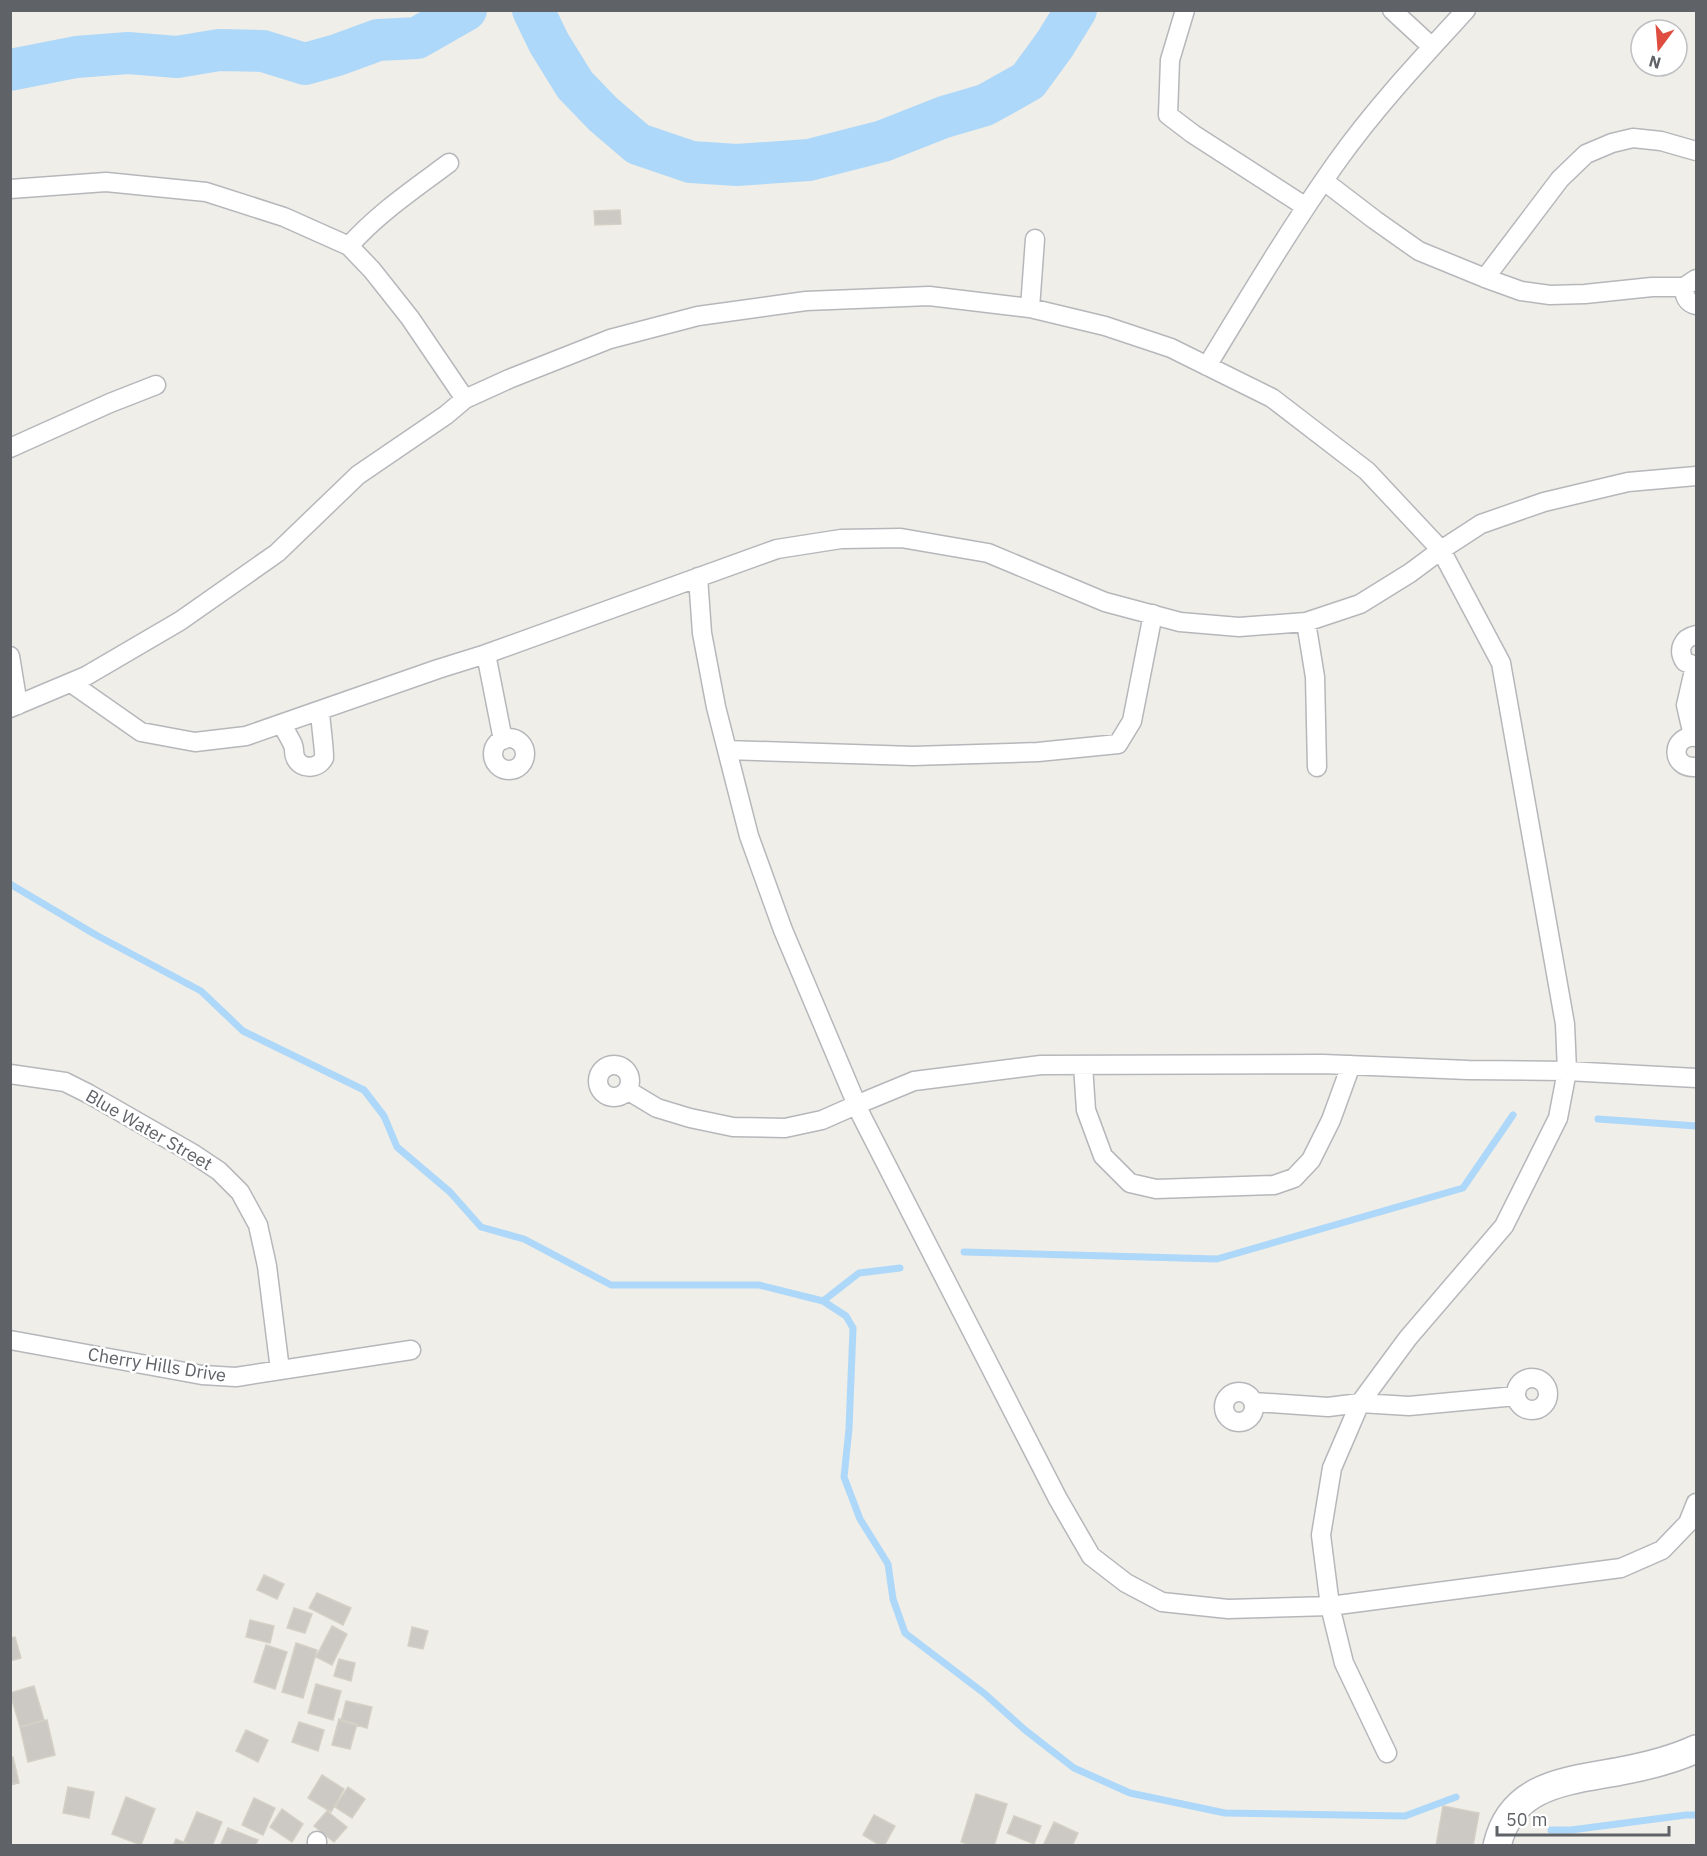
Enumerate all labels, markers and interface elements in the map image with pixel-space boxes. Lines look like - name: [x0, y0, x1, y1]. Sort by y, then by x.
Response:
- north arrow: [1629, 18, 1689, 78]
- text: N: [1647, 51, 1663, 74]
- street label: Blue Water Street: [82, 1084, 217, 1175]
- street label: Cherry Hills Drive: [86, 1342, 228, 1387]
- scale bar: [1497, 1799, 1670, 1837]
- text: 50 m: [1506, 1808, 1548, 1831]

